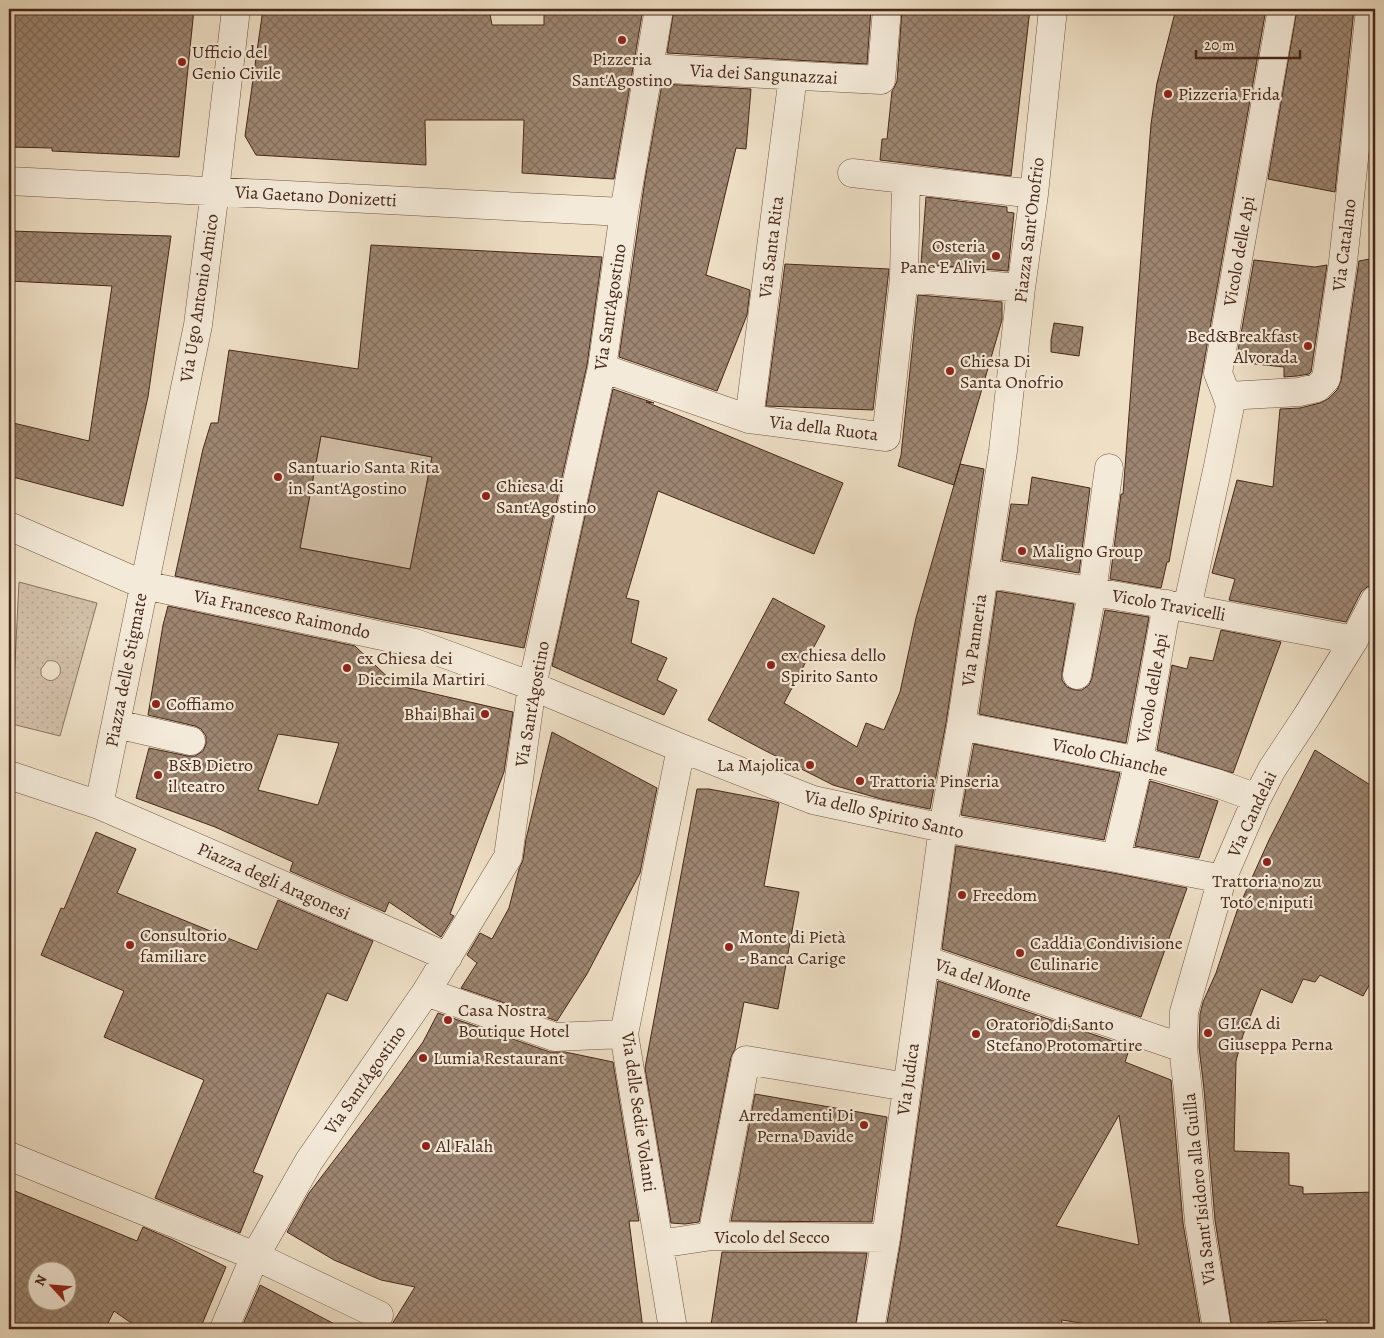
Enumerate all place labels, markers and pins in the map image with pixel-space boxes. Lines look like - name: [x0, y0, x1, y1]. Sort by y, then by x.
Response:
- marker: Pizzeria Sant'Agostino: [616, 34, 628, 46]
- place label: Ufficio del Genio Civile: [192, 40, 281, 85]
- place label: Pizzeria Sant'Agostino: [572, 47, 672, 92]
- marker: Ufficio del Genio Civile: [176, 56, 188, 68]
- place label: Pizzeria Frida: [1178, 82, 1281, 106]
- marker: Pizzeria Frida: [1162, 88, 1174, 100]
- place label: Osteria Pane E Alivi: [900, 234, 987, 279]
- marker: Osteria Pane E Alivi: [990, 250, 1002, 262]
- place label: Bed&Breakfast Alvorada: [1187, 324, 1299, 369]
- marker: Bed&Breakfast Alvorada: [1302, 340, 1314, 352]
- place label: Chiesa Di Santa Onofrio: [960, 349, 1064, 394]
- marker: Chiesa Di Santa Onofrio: [944, 365, 956, 377]
- place label: Santuario Santa Rita in Sant'Agostino: [288, 455, 440, 500]
- marker: Santuario Santa Rita in Sant'Agostino: [272, 471, 284, 483]
- place label: Chiesa di Sant'Agostino: [496, 474, 596, 519]
- marker: Chiesa di Sant'Agostino: [480, 490, 492, 502]
- place label: Maligno Group: [1032, 539, 1143, 563]
- marker: Maligno Group: [1016, 545, 1028, 557]
- place label: ex chiesa dello Spirito Santo: [781, 643, 886, 688]
- place label: ex Chiesa dei Diecimila Martiri: [357, 646, 485, 691]
- marker: ex chiesa dello Spirito Santo: [765, 659, 777, 671]
- marker: ex Chiesa dei Diecimila Martiri: [341, 662, 353, 674]
- place label: Coffiamo: [166, 692, 234, 716]
- marker: Coffiamo: [150, 698, 162, 710]
- place label: Bhai Bhai: [404, 702, 475, 726]
- marker: Bhai Bhai: [479, 708, 491, 720]
- place label: B&B Dietro il teatro: [168, 753, 253, 798]
- place label: La Majolica: [717, 753, 801, 777]
- marker: La Majolica: [804, 759, 816, 771]
- marker: B&B Dietro il teatro: [152, 769, 164, 781]
- place label: Trattoria Pinseria: [870, 769, 1000, 793]
- marker: Trattoria Pinseria: [854, 775, 866, 787]
- marker: Trattoria no zu Totó e niputi: [1261, 856, 1273, 868]
- place label: Trattoria no zu Totó e niputi: [1212, 869, 1322, 914]
- place label: Freedom: [972, 883, 1037, 907]
- marker: Freedom: [956, 889, 968, 901]
- place label: Consultorio familiare: [140, 923, 227, 968]
- place label: Monte di Pietà - Banca Carige: [739, 925, 846, 970]
- place label: Caddia Condivisione Culinarie: [1030, 931, 1183, 976]
- marker: Consultorio familiare: [124, 939, 136, 951]
- marker: Monte di Pietà - Banca Carige: [723, 941, 735, 953]
- marker: Caddia Condivisione Culinarie: [1014, 947, 1026, 959]
- place label: Casa Nostra Boutique Hotel: [458, 998, 570, 1043]
- place label: GI.CA di Giuseppa Perna: [1218, 1011, 1334, 1056]
- place label: Oratorio di Santo Stefano Protomartire: [986, 1012, 1142, 1057]
- marker: Casa Nostra Boutique Hotel: [442, 1014, 454, 1026]
- marker: GI.CA di Giuseppa Perna: [1202, 1027, 1214, 1039]
- marker: Oratorio di Santo Stefano Protomartire: [970, 1028, 982, 1040]
- place label: Lumia Restaurant: [433, 1046, 565, 1070]
- marker: Lumia Restaurant: [417, 1052, 429, 1064]
- place label: Arredamenti Di Perna Davide: [738, 1103, 854, 1148]
- marker: Arredamenti Di Perna Davide: [858, 1119, 870, 1131]
- place label: Al Falah: [435, 1134, 494, 1158]
- marker: Al Falah: [420, 1140, 432, 1152]

